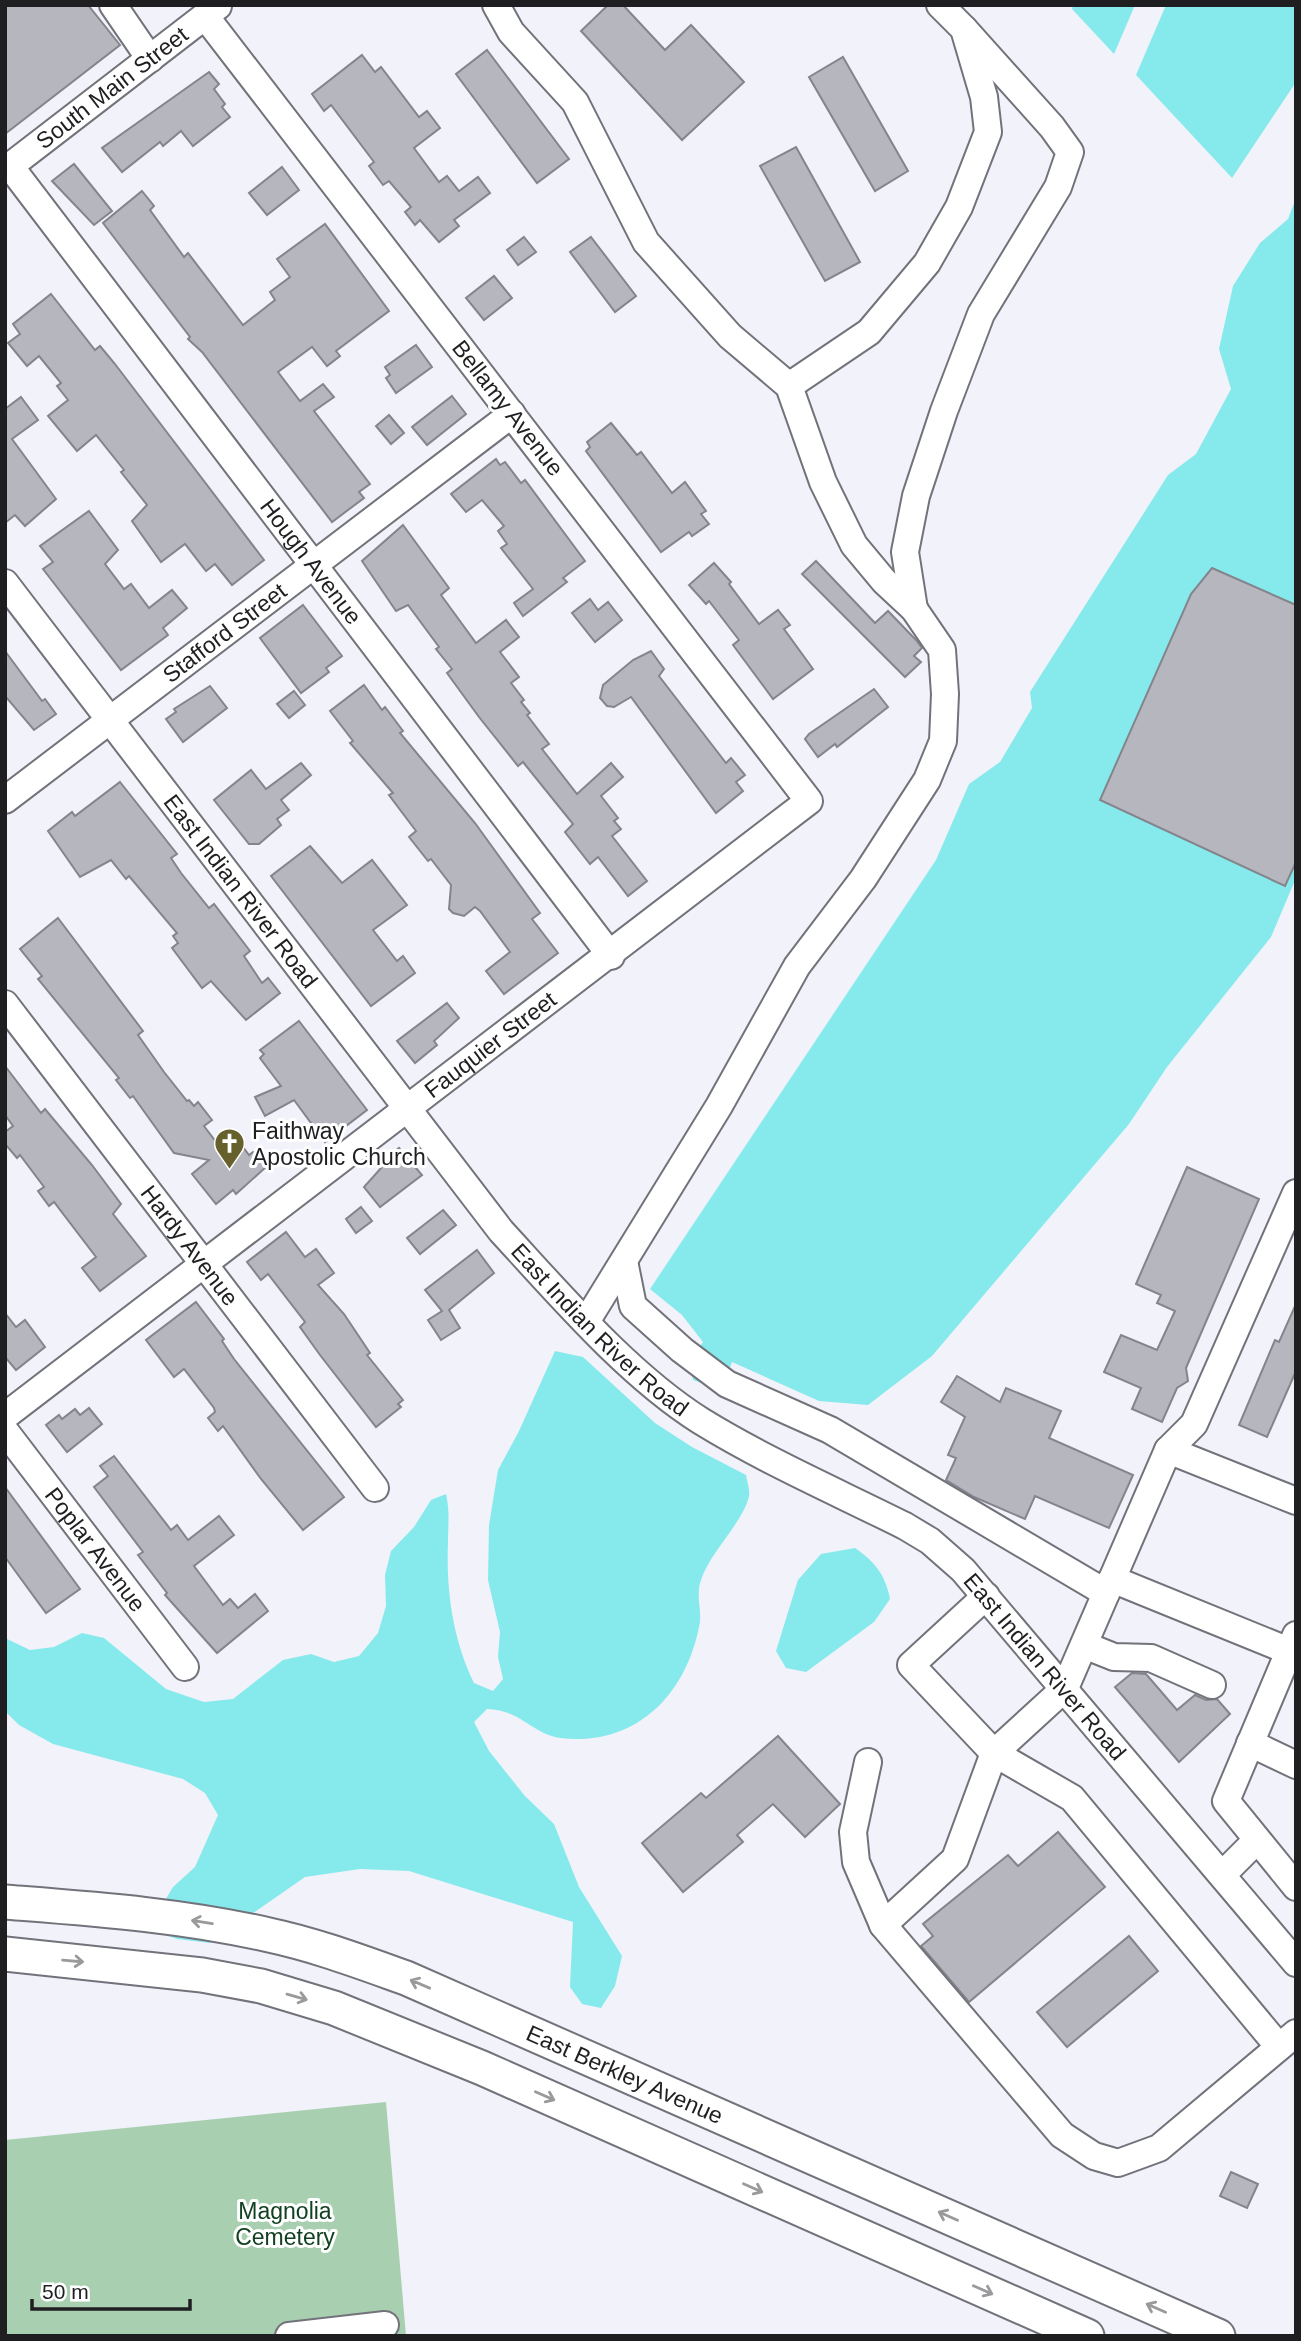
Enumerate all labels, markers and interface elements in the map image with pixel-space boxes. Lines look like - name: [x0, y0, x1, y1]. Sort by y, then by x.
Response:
- street label: South Main Street: [31, 21, 193, 154]
- street label: Bellamy Avenue: [447, 335, 569, 481]
- street label: Hough Avenue: [255, 494, 367, 629]
- street label: Stafford Street: [158, 577, 292, 688]
- street label: East Indian River Road: [159, 789, 323, 993]
- street label: Fauquier Street: [419, 986, 562, 1103]
- place label: Faithway Apostolic Church: [252, 1118, 426, 1170]
- church icon: Faithway Apostolic Church: [212, 1127, 246, 1171]
- street label: Hardy Avenue: [136, 1180, 244, 1311]
- street label: East Indian River Road: [506, 1238, 693, 1421]
- street label: Poplar Avenue: [40, 1482, 151, 1617]
- street label: East Indian River Road: [958, 1568, 1131, 1765]
- one-way arrow: [191, 1915, 214, 1928]
- one-way arrow: [61, 1955, 84, 1968]
- one-way arrow: [410, 1977, 432, 1990]
- one-way arrow: [286, 1992, 308, 2005]
- street label: East Berkley Avenue: [522, 2020, 727, 2129]
- one-way arrow: [534, 2090, 555, 2103]
- one-way arrow: [742, 2182, 763, 2195]
- park label: Magnolia Cemetery: [235, 2198, 335, 2250]
- one-way arrow: [937, 2209, 959, 2222]
- scale bar: [32, 2268, 189, 2312]
- text: 50 m: [42, 2280, 89, 2303]
- one-way arrow: [972, 2284, 993, 2297]
- one-way arrow: [1145, 2301, 1167, 2314]

